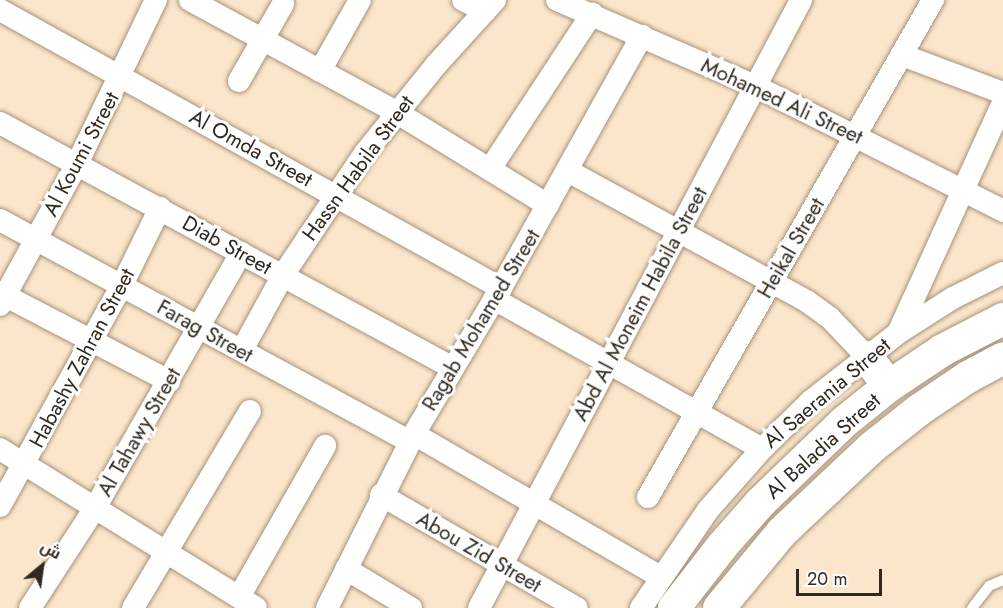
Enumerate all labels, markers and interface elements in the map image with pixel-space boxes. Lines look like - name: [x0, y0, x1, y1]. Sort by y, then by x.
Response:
- street label: Mohamed Ali Street: [697, 52, 867, 150]
- street label: Al Koumi Street: [38, 88, 124, 220]
- street label: Hassn Habila Street: [297, 91, 419, 245]
- street label: Al Omda Street: [185, 104, 317, 192]
- street label: Abd Al Moneim Habila Street: [568, 183, 712, 425]
- street label: Heikal Street: [752, 193, 830, 303]
- street label: Diab Street: [178, 210, 276, 280]
- street label: Ragab Mohamed Street: [417, 225, 545, 415]
- street label: Habashy Zahran Street: [24, 264, 140, 452]
- street label: Farag Street: [153, 294, 257, 368]
- street label: Al Saerania Street: [758, 333, 896, 453]
- street label: Al Tahawy Street: [92, 363, 186, 501]
- street label: Al Baladia Street: [760, 388, 886, 504]
- street label: Abou Zid Street: [412, 506, 546, 598]
- text: ش: [36, 535, 66, 565]
- north arrow: [12, 536, 72, 596]
- scale bar: [799, 557, 884, 595]
- text: 20 m: [807, 566, 847, 592]

